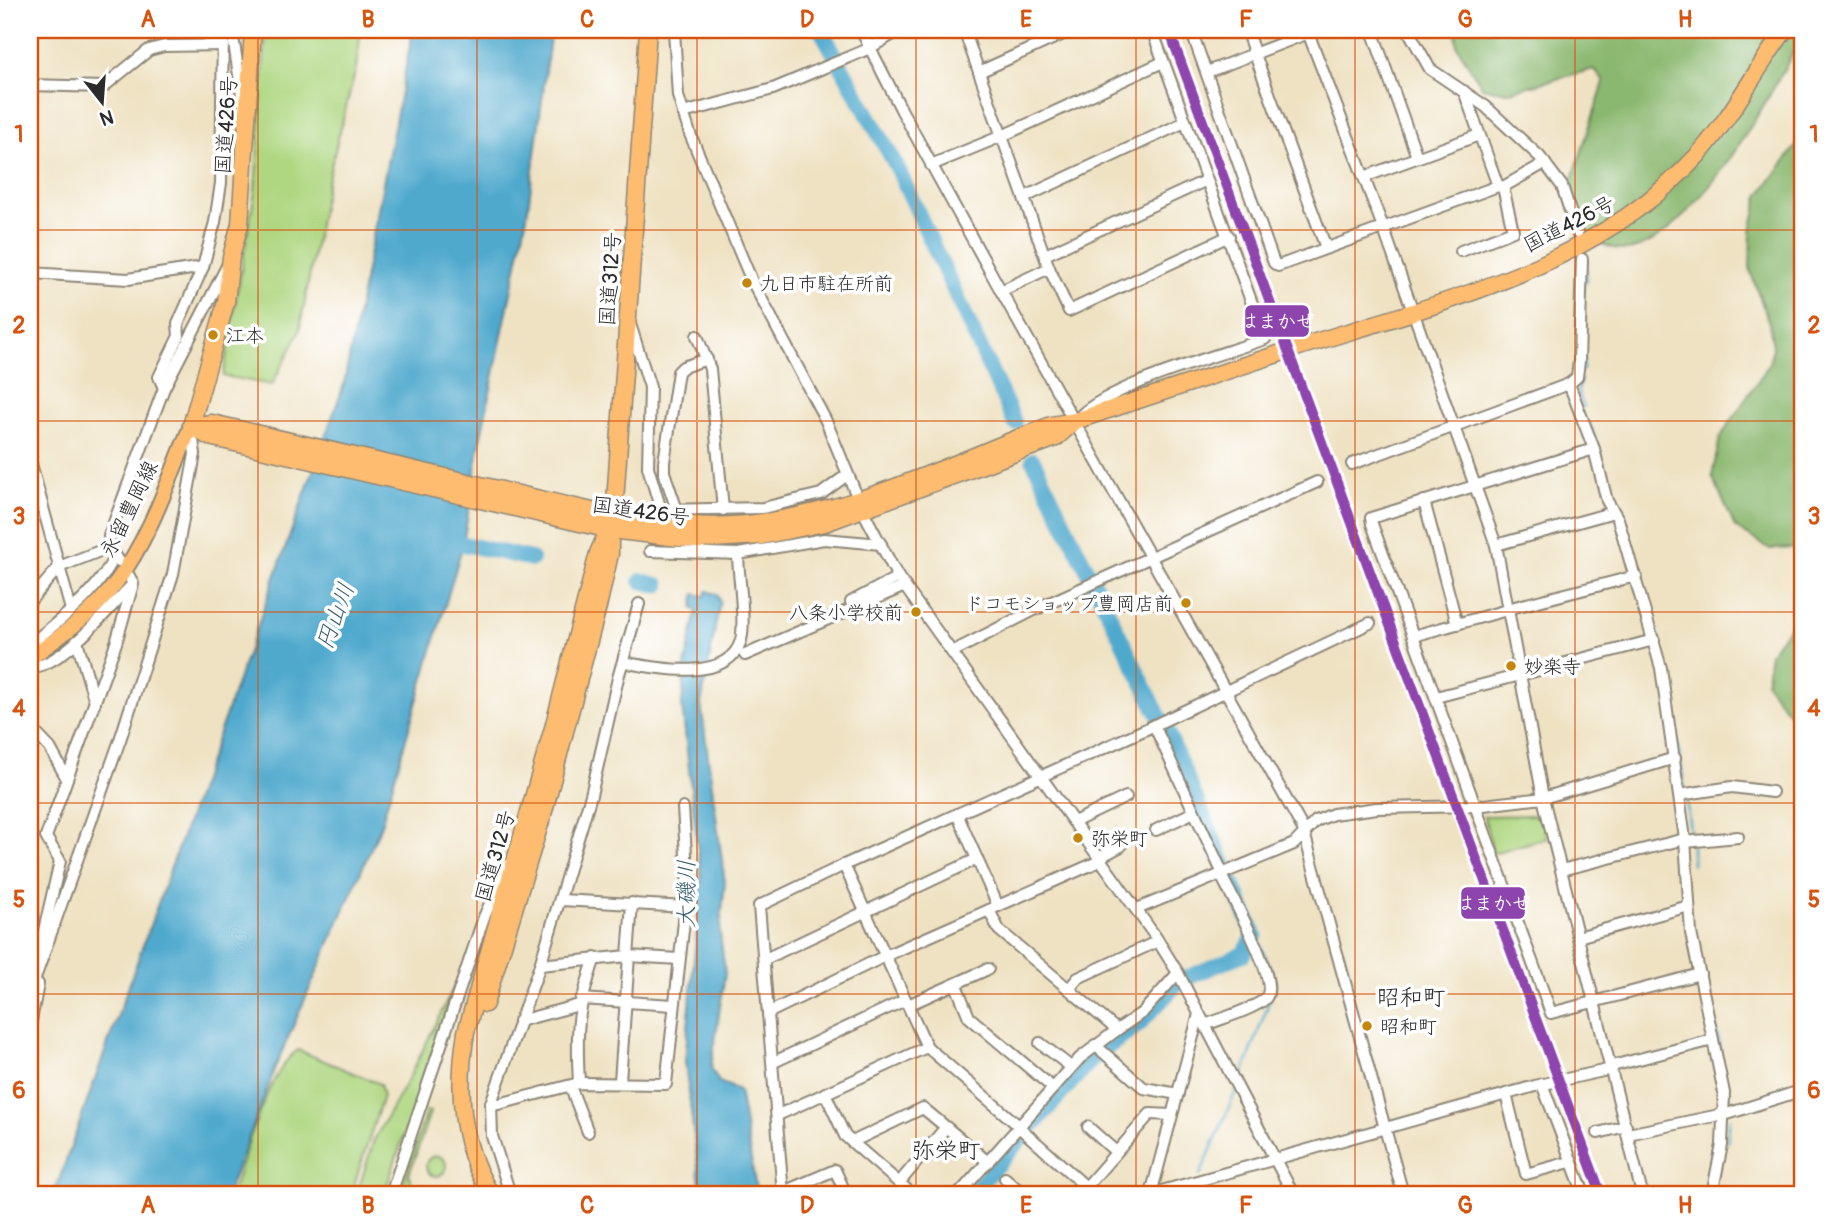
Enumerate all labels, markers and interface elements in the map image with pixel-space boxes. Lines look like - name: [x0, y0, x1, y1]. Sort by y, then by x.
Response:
- text: A: [141, 5, 156, 34]
- text: B: [361, 5, 375, 34]
- text: C: [580, 5, 594, 34]
- text: D: [800, 5, 814, 34]
- text: E: [1020, 5, 1032, 34]
- text: F: [1239, 5, 1253, 34]
- text: G: [1457, 5, 1473, 34]
- text: H: [1678, 5, 1692, 34]
- north arrow: [66, 66, 136, 136]
- street label: 国道426号: [210, 75, 243, 175]
- text: N: [97, 104, 116, 131]
- text: 1: [15, 120, 24, 149]
- text: 1: [1810, 120, 1819, 149]
- street label: 国道426号: [1519, 190, 1620, 259]
- street label: 国道312号: [594, 231, 627, 327]
- place label: 九日市駐在所前: [760, 272, 893, 296]
- marker: 九日市駐在所前: [740, 276, 754, 290]
- line badge: はまかぜ: [1244, 304, 1310, 338]
- text: はまかぜ: [1239, 310, 1315, 334]
- text: 2: [13, 311, 26, 340]
- text: 2: [1808, 311, 1821, 340]
- place label: 江本: [226, 324, 264, 348]
- marker: 江本: [206, 328, 220, 342]
- street label: 永留豊岡線: [94, 456, 165, 562]
- street label: 国道426号: [590, 491, 692, 532]
- text: 3: [13, 502, 25, 531]
- text: 3: [1808, 502, 1820, 531]
- water label: 円山川: [310, 579, 361, 654]
- place label: ドコモショップ豊岡店前: [965, 592, 1173, 616]
- marker: ドコモショップ豊岡店前: [1179, 596, 1193, 610]
- place label: 八条小学校前: [789, 601, 903, 625]
- marker: 八条小学校前: [909, 605, 923, 619]
- place label: 妙楽寺: [1524, 655, 1581, 679]
- marker: 妙楽寺: [1504, 659, 1518, 673]
- text: 4: [12, 694, 26, 723]
- text: 4: [1807, 694, 1821, 723]
- street label: 国道312号: [469, 807, 522, 905]
- place label: 弥栄町: [1091, 827, 1148, 851]
- marker: 弥栄町: [1071, 831, 1085, 845]
- water label: 大磯川: [672, 860, 701, 929]
- text: 5: [13, 885, 25, 914]
- text: 5: [1808, 885, 1820, 914]
- line badge: はまかぜ: [1460, 886, 1526, 920]
- text: はまかぜ: [1455, 892, 1531, 916]
- district label: 昭和町: [1377, 983, 1446, 1012]
- place label: 昭和町: [1380, 1015, 1437, 1039]
- marker: 昭和町: [1360, 1019, 1374, 1033]
- text: 6: [12, 1076, 26, 1105]
- text: 6: [1807, 1076, 1821, 1105]
- district label: 弥栄町: [912, 1136, 981, 1165]
- text: A: [141, 1191, 156, 1220]
- text: B: [361, 1191, 375, 1220]
- text: C: [580, 1191, 594, 1220]
- text: D: [800, 1191, 814, 1220]
- text: E: [1020, 1191, 1032, 1220]
- text: F: [1239, 1191, 1253, 1220]
- text: G: [1457, 1191, 1473, 1220]
- text: H: [1678, 1191, 1692, 1220]

